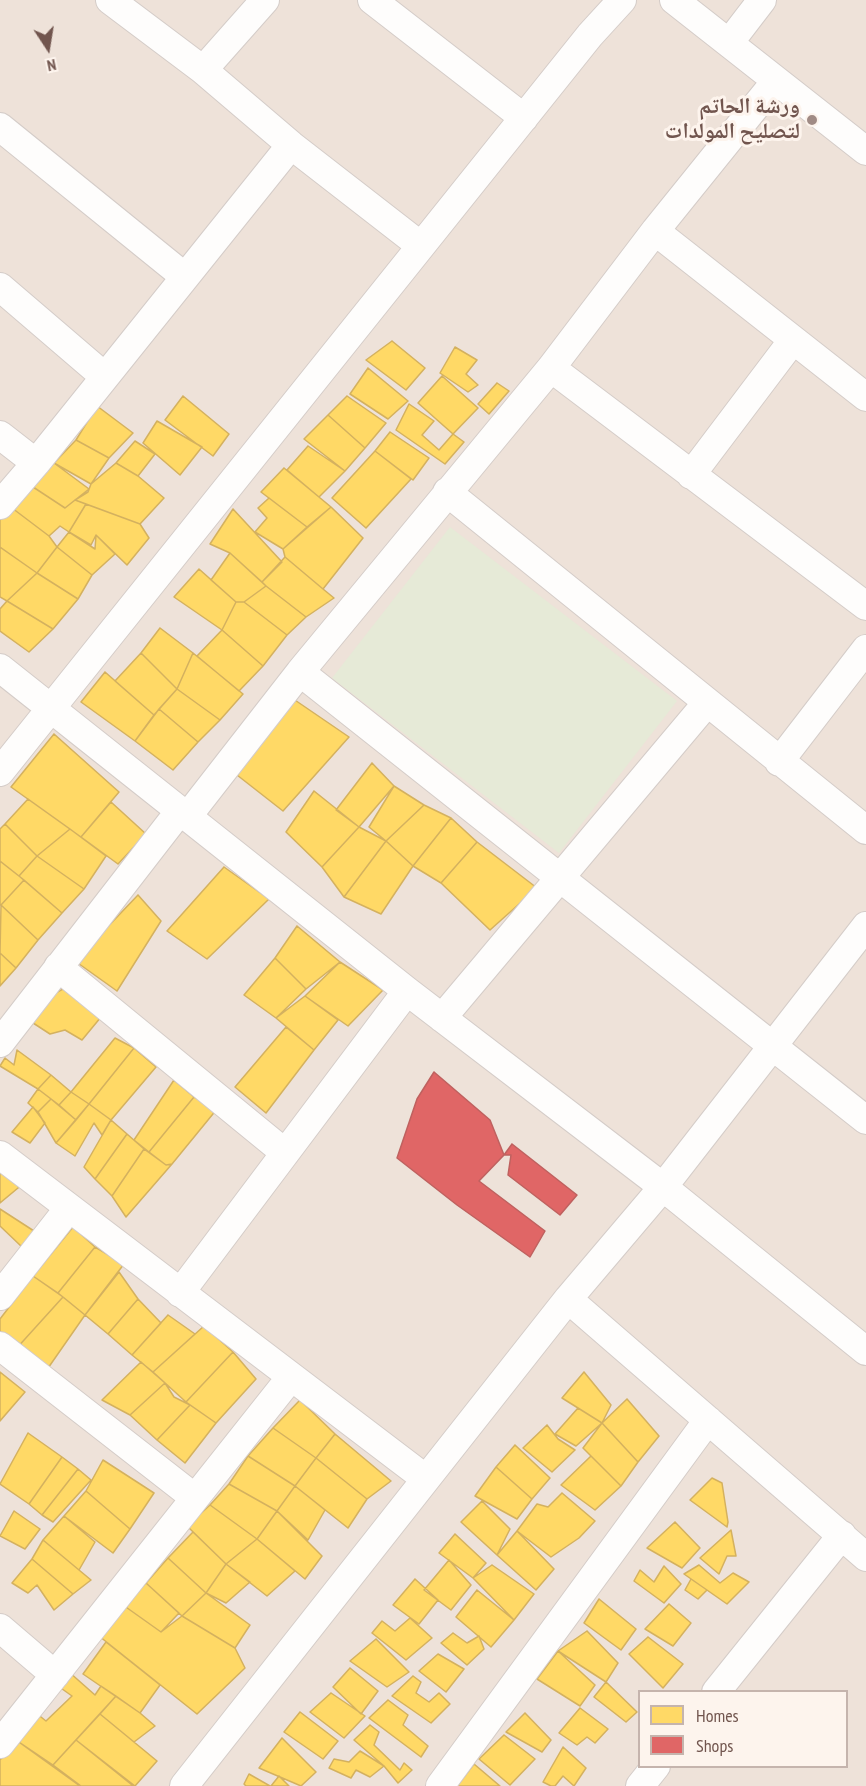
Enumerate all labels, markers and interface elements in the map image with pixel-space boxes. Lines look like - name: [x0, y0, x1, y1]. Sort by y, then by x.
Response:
- north arrow: [18, 18, 78, 78]
- text: N: [45, 55, 58, 76]
- place label: ورشة الحاتم لتصليح المولدات: [665, 94, 800, 146]
- marker: ورشة الحاتم لتصليح المولدات: [805, 113, 819, 127]
- legend: [638, 1690, 848, 1768]
- text: Homes: [696, 1704, 739, 1727]
- text: Shops: [696, 1734, 733, 1757]

